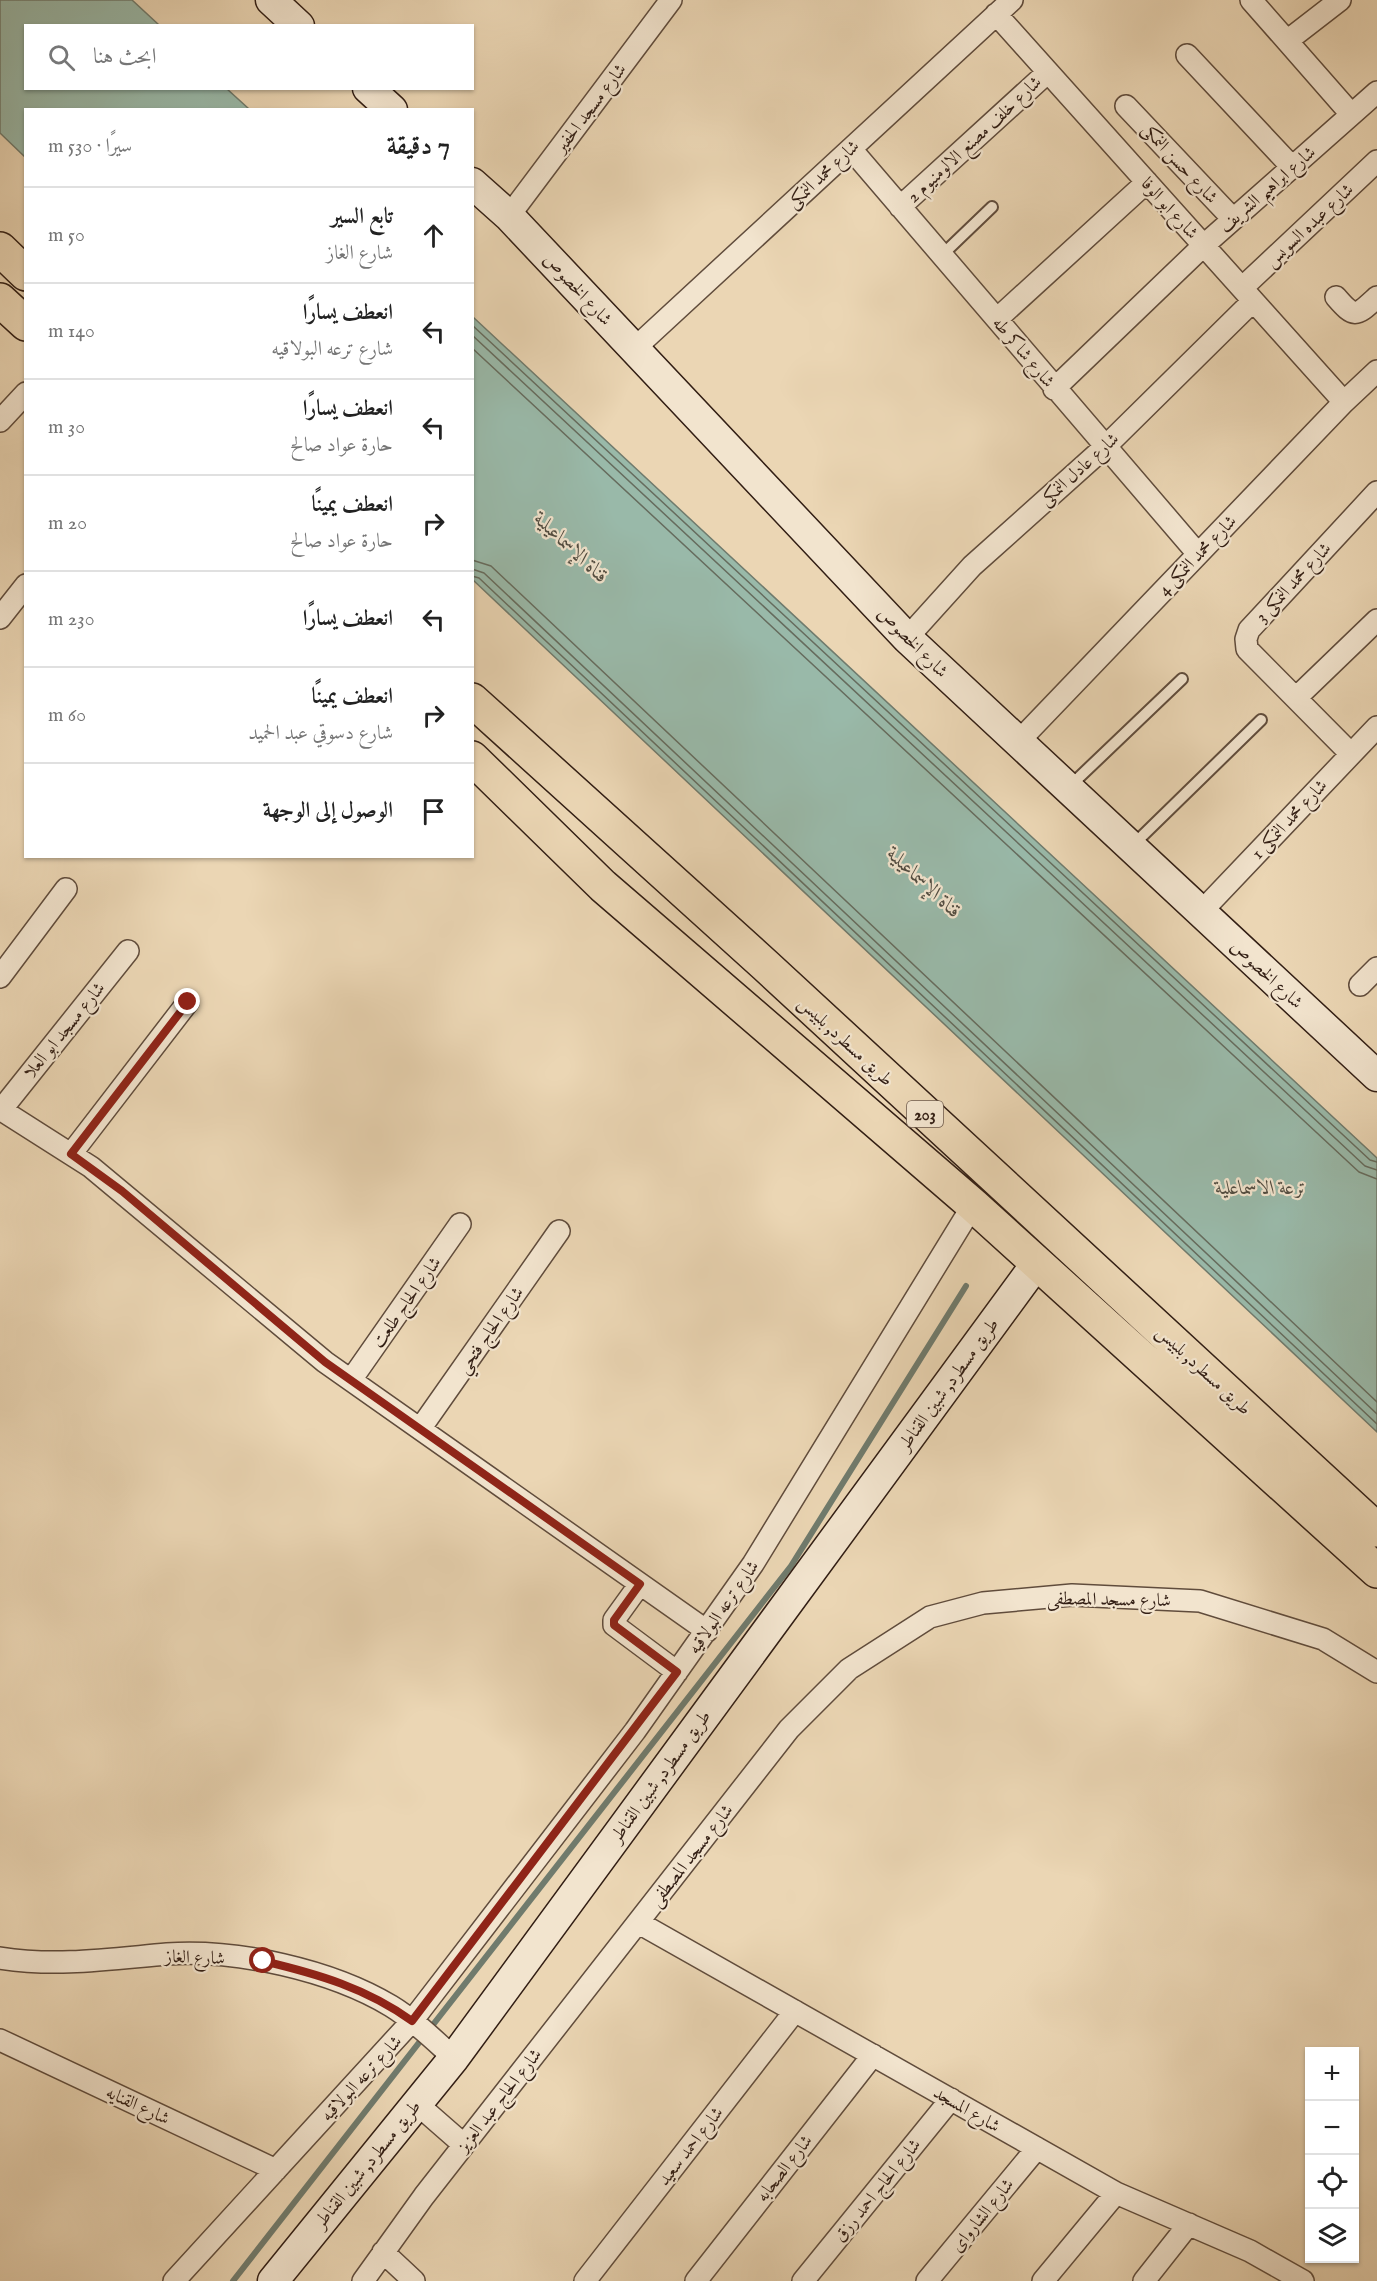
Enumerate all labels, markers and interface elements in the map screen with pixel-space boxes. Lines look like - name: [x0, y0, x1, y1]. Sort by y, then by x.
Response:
- search box: [24, 24, 474, 90]
- icon: search: [45, 41, 78, 74]
- text: ابحث هنا: [93, 43, 156, 71]
- street label: شارع مسجد الحفير: [549, 60, 634, 161]
- street label: شارع خلف مصنع الالومنيوم 2: [903, 72, 1049, 211]
- street label: شارع حسن النمكى: [1134, 119, 1222, 211]
- text: 7 دقيقة: [387, 130, 450, 163]
- text: سيرًا · 530 m: [48, 134, 132, 159]
- street label: شارع محمد النمكى: [783, 136, 866, 216]
- street label: شارع ابراهيم الشريف: [1215, 142, 1325, 242]
- street label: شارع ابو الوفا: [1134, 173, 1203, 246]
- street label: شارع عبده السويس: [1261, 179, 1361, 275]
- text: تابع السير: [331, 203, 393, 231]
- icon: ahead: [417, 219, 450, 252]
- text: 50 m: [48, 223, 85, 248]
- text: شارع الغاز: [326, 241, 393, 266]
- street label: شارع الخصوص: [536, 249, 617, 333]
- text: انعطف يسارًا: [303, 299, 393, 327]
- street label: شارع شاكر طه: [985, 313, 1059, 394]
- icon: left: [417, 315, 450, 348]
- text: 140 m: [48, 319, 95, 344]
- text: شارع ترعه البولاقيه: [271, 337, 393, 362]
- text: انعطف يسارًا: [303, 395, 393, 423]
- icon: left: [417, 411, 450, 444]
- text: 30 m: [48, 415, 85, 440]
- street label: شارع عادل النمكى: [1035, 428, 1126, 513]
- text: حارة عواد صالح: [290, 433, 393, 458]
- text: انعطف يمينًا: [312, 491, 393, 519]
- water label: قناة الإسماعيلية: [526, 506, 614, 590]
- icon: right: [417, 507, 450, 540]
- text: 20 m: [48, 511, 87, 536]
- street label: شارع محمد النمكى 4: [1154, 511, 1244, 603]
- text: حارة عواد صالح: [290, 529, 393, 554]
- street label: شارع محمد النمكى 3: [1251, 538, 1339, 629]
- icon: left: [417, 603, 450, 636]
- street label: شارع الخصوص: [870, 603, 952, 685]
- text: انعطف يسارًا: [303, 605, 393, 633]
- text: 230 m: [48, 607, 95, 632]
- text: انعطف يمينًا: [312, 683, 393, 711]
- icon: right: [417, 699, 450, 732]
- text: 60 m: [48, 703, 86, 728]
- text: شارع دسوقي عبد الحميد: [248, 721, 393, 746]
- street label: شارع محمد النمكى 1: [1247, 775, 1335, 866]
- icon: arrive: [417, 795, 450, 828]
- text: الوصول إلى الوجهة: [263, 797, 393, 825]
- water label: قناة الإسماعيلية: [879, 841, 967, 925]
- street label: شارع الخصوص: [1223, 935, 1307, 1016]
- street label: شارع مسجد ابو العلا: [19, 978, 113, 1085]
- route end: [174, 988, 200, 1014]
- street label: طريق مسطرد, بلبيس: [792, 992, 897, 1092]
- road number: 203: [907, 1101, 943, 1127]
- water label: ترعة الاسماعلية: [1213, 1176, 1307, 1201]
- street label: شارع الحاج طلعت: [367, 1253, 450, 1355]
- street label: شارع الحاج فتحي: [453, 1283, 533, 1381]
- street label: طريق مسطرد, شبين القناطر: [892, 1314, 1005, 1457]
- street label: طريق مسطرد, بلبيس: [1150, 1321, 1255, 1421]
- street label: شارع ترعه البولاقيه: [683, 1556, 767, 1661]
- street label: شارع مسجد المصطفى: [1047, 1588, 1171, 1615]
- street label: طريق مسطرد, شبين القناطر: [604, 1706, 717, 1849]
- street label: شارع مسجد المصطفى: [645, 1800, 741, 1913]
- street label: شارع الغاز: [162, 1946, 225, 1973]
- route start: [249, 1947, 275, 1973]
- street label: شارع ترعه البولاقيه: [316, 2031, 409, 2128]
- street label: شارع الحاج عبد العزيز: [451, 2044, 550, 2161]
- map controls: [1305, 2047, 1359, 2263]
- button: +: [1305, 2047, 1359, 2101]
- street label: شارع القنايه: [101, 2082, 173, 2133]
- street label: شارع المسجد: [928, 2082, 1004, 2140]
- street label: طريق مسطرد, شبين القناطر: [308, 2096, 427, 2235]
- button: −: [1305, 2101, 1359, 2155]
- street label: شارع احمد سعيد: [653, 2103, 731, 2192]
- street label: شارع الصحابه: [752, 2131, 820, 2208]
- street label: شارع الحاج احمد رزق: [829, 2135, 929, 2249]
- button: locate: [1305, 2155, 1359, 2209]
- street label: شارع الشارواى: [946, 2174, 1022, 2259]
- button: layers: [1305, 2209, 1359, 2263]

